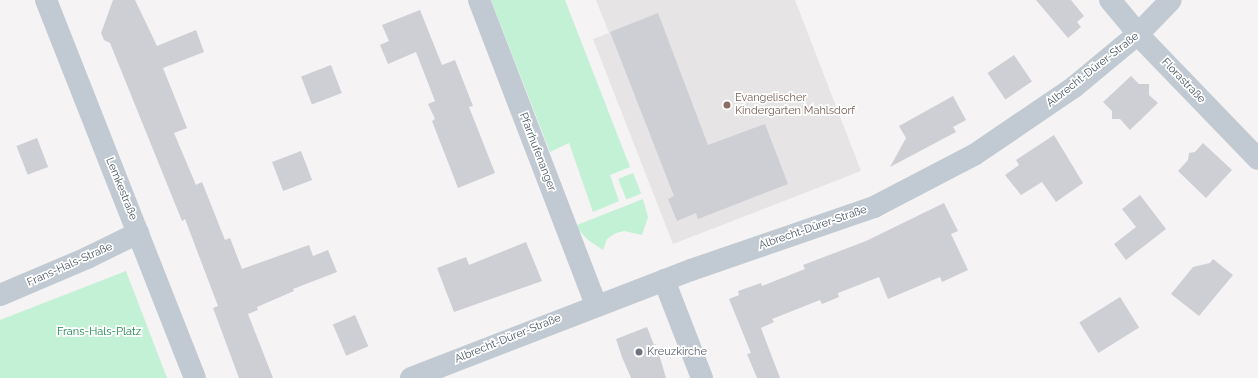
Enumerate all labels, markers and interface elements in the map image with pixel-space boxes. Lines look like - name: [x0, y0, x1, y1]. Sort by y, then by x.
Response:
- street label: Albrecht-Dürer-Straße: [1044, 30, 1142, 110]
- street label: Florastraße: [1158, 56, 1208, 106]
- place label: Evangelischer Kindergarten Mahlsdorf: [735, 92, 855, 118]
- marker: Evangelischer Kindergarten Mahlsdorf: [722, 100, 732, 110]
- street label: Pfarrhufenanger: [516, 111, 558, 193]
- street label: Lemkestraße: [102, 156, 140, 222]
- street label: Albrecht-Dürer-Straße: [757, 203, 869, 253]
- street label: Frans-Hals-Straße: [25, 240, 115, 290]
- street label: Albrecht-Dürer-Straße: [453, 312, 563, 366]
- park label: Frans-Hals-Platz: [57, 325, 141, 339]
- place label: Kreuzkirche: [647, 345, 707, 359]
- marker: Kreuzkirche: [634, 347, 644, 357]

